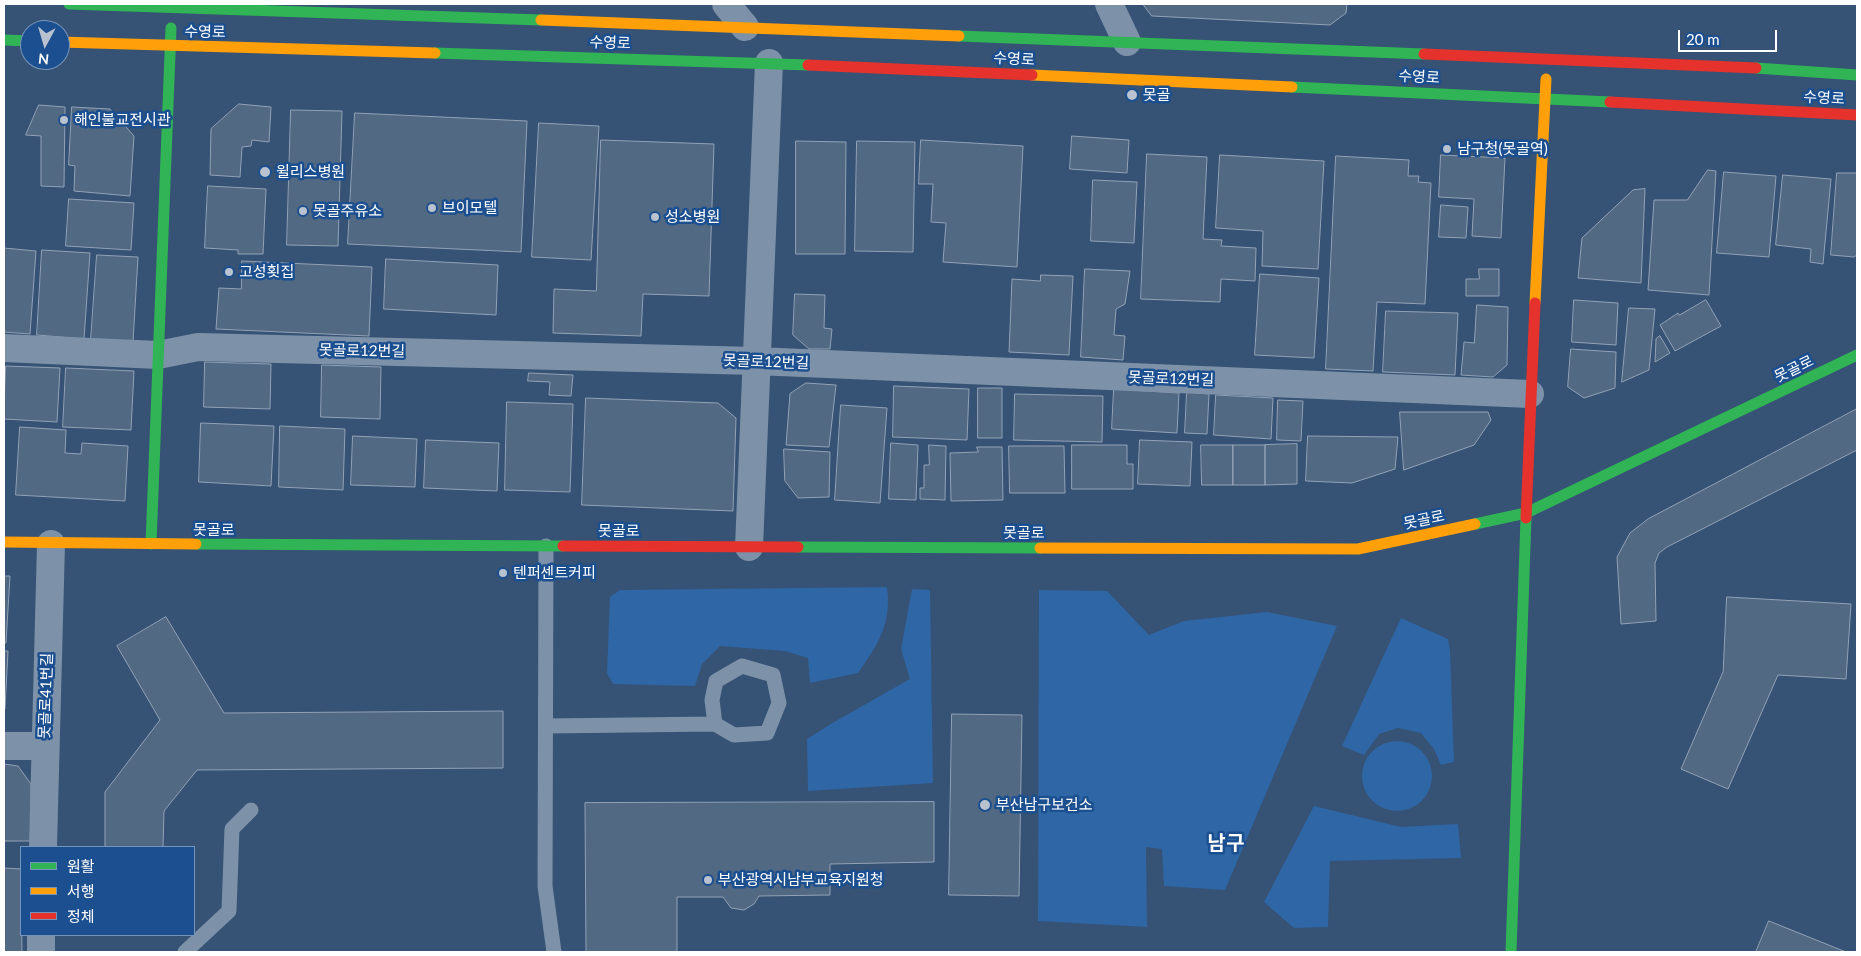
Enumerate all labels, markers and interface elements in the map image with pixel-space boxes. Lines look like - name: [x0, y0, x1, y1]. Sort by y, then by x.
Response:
- north arrow: [20, 20, 70, 70]
- scale bar: [1681, 20, 1780, 52]
- street label: 수영로: [184, 23, 226, 41]
- text: 20 m: [1686, 30, 1720, 48]
- street label: 수영로: [589, 33, 631, 53]
- street label: 수영로: [993, 49, 1035, 69]
- text: N: [37, 50, 50, 68]
- street label: 수영로: [1398, 67, 1440, 87]
- place label: 못골: [1143, 86, 1171, 104]
- marker: 못골: [1125, 88, 1139, 102]
- street label: 수영로: [1803, 88, 1845, 108]
- place label: 해인불교전시관: [74, 111, 171, 129]
- marker: 해인불교전시관: [58, 114, 70, 126]
- place label: 남구청(못골역): [1457, 140, 1548, 158]
- marker: 남구청(못골역): [1441, 143, 1453, 155]
- place label: 윌리스병원: [276, 163, 345, 181]
- marker: 윌리스병원: [258, 165, 272, 179]
- place label: 브이모텔: [442, 199, 497, 217]
- place label: 못골주유소: [313, 202, 382, 220]
- marker: 브이모텔: [426, 202, 438, 214]
- marker: 못골주유소: [297, 205, 309, 217]
- place label: 성소병원: [665, 208, 720, 226]
- marker: 성소병원: [649, 211, 661, 223]
- place label: 고성횟집: [239, 263, 294, 281]
- marker: 고성횟집: [223, 266, 235, 278]
- street label: 못골로12번길: [319, 341, 405, 361]
- street label: 못골로12번길: [723, 351, 809, 373]
- street label: 못골로: [1771, 352, 1817, 386]
- street label: 못골로12번길: [1128, 368, 1214, 390]
- street label: 못골로: [1402, 507, 1446, 533]
- street label: 못골로: [193, 521, 235, 539]
- street label: 못골로: [598, 522, 640, 540]
- street label: 못골로: [1003, 524, 1045, 542]
- place label: 텐퍼센트커피: [513, 564, 596, 582]
- marker: 텐퍼센트커피: [497, 567, 509, 579]
- street label: 못골로41번길: [35, 653, 57, 739]
- place label: 부산남구보건소: [996, 796, 1093, 814]
- marker: 부산남구보건소: [978, 798, 992, 812]
- district label: 남구: [1208, 832, 1244, 856]
- legend: [20, 846, 195, 936]
- text: 원활: [67, 857, 95, 875]
- place label: 부산광역시남부교육지원청: [718, 871, 884, 889]
- marker: 부산광역시남부교육지원청: [702, 874, 714, 886]
- text: 서행: [67, 882, 95, 900]
- text: 정체: [67, 907, 95, 925]

